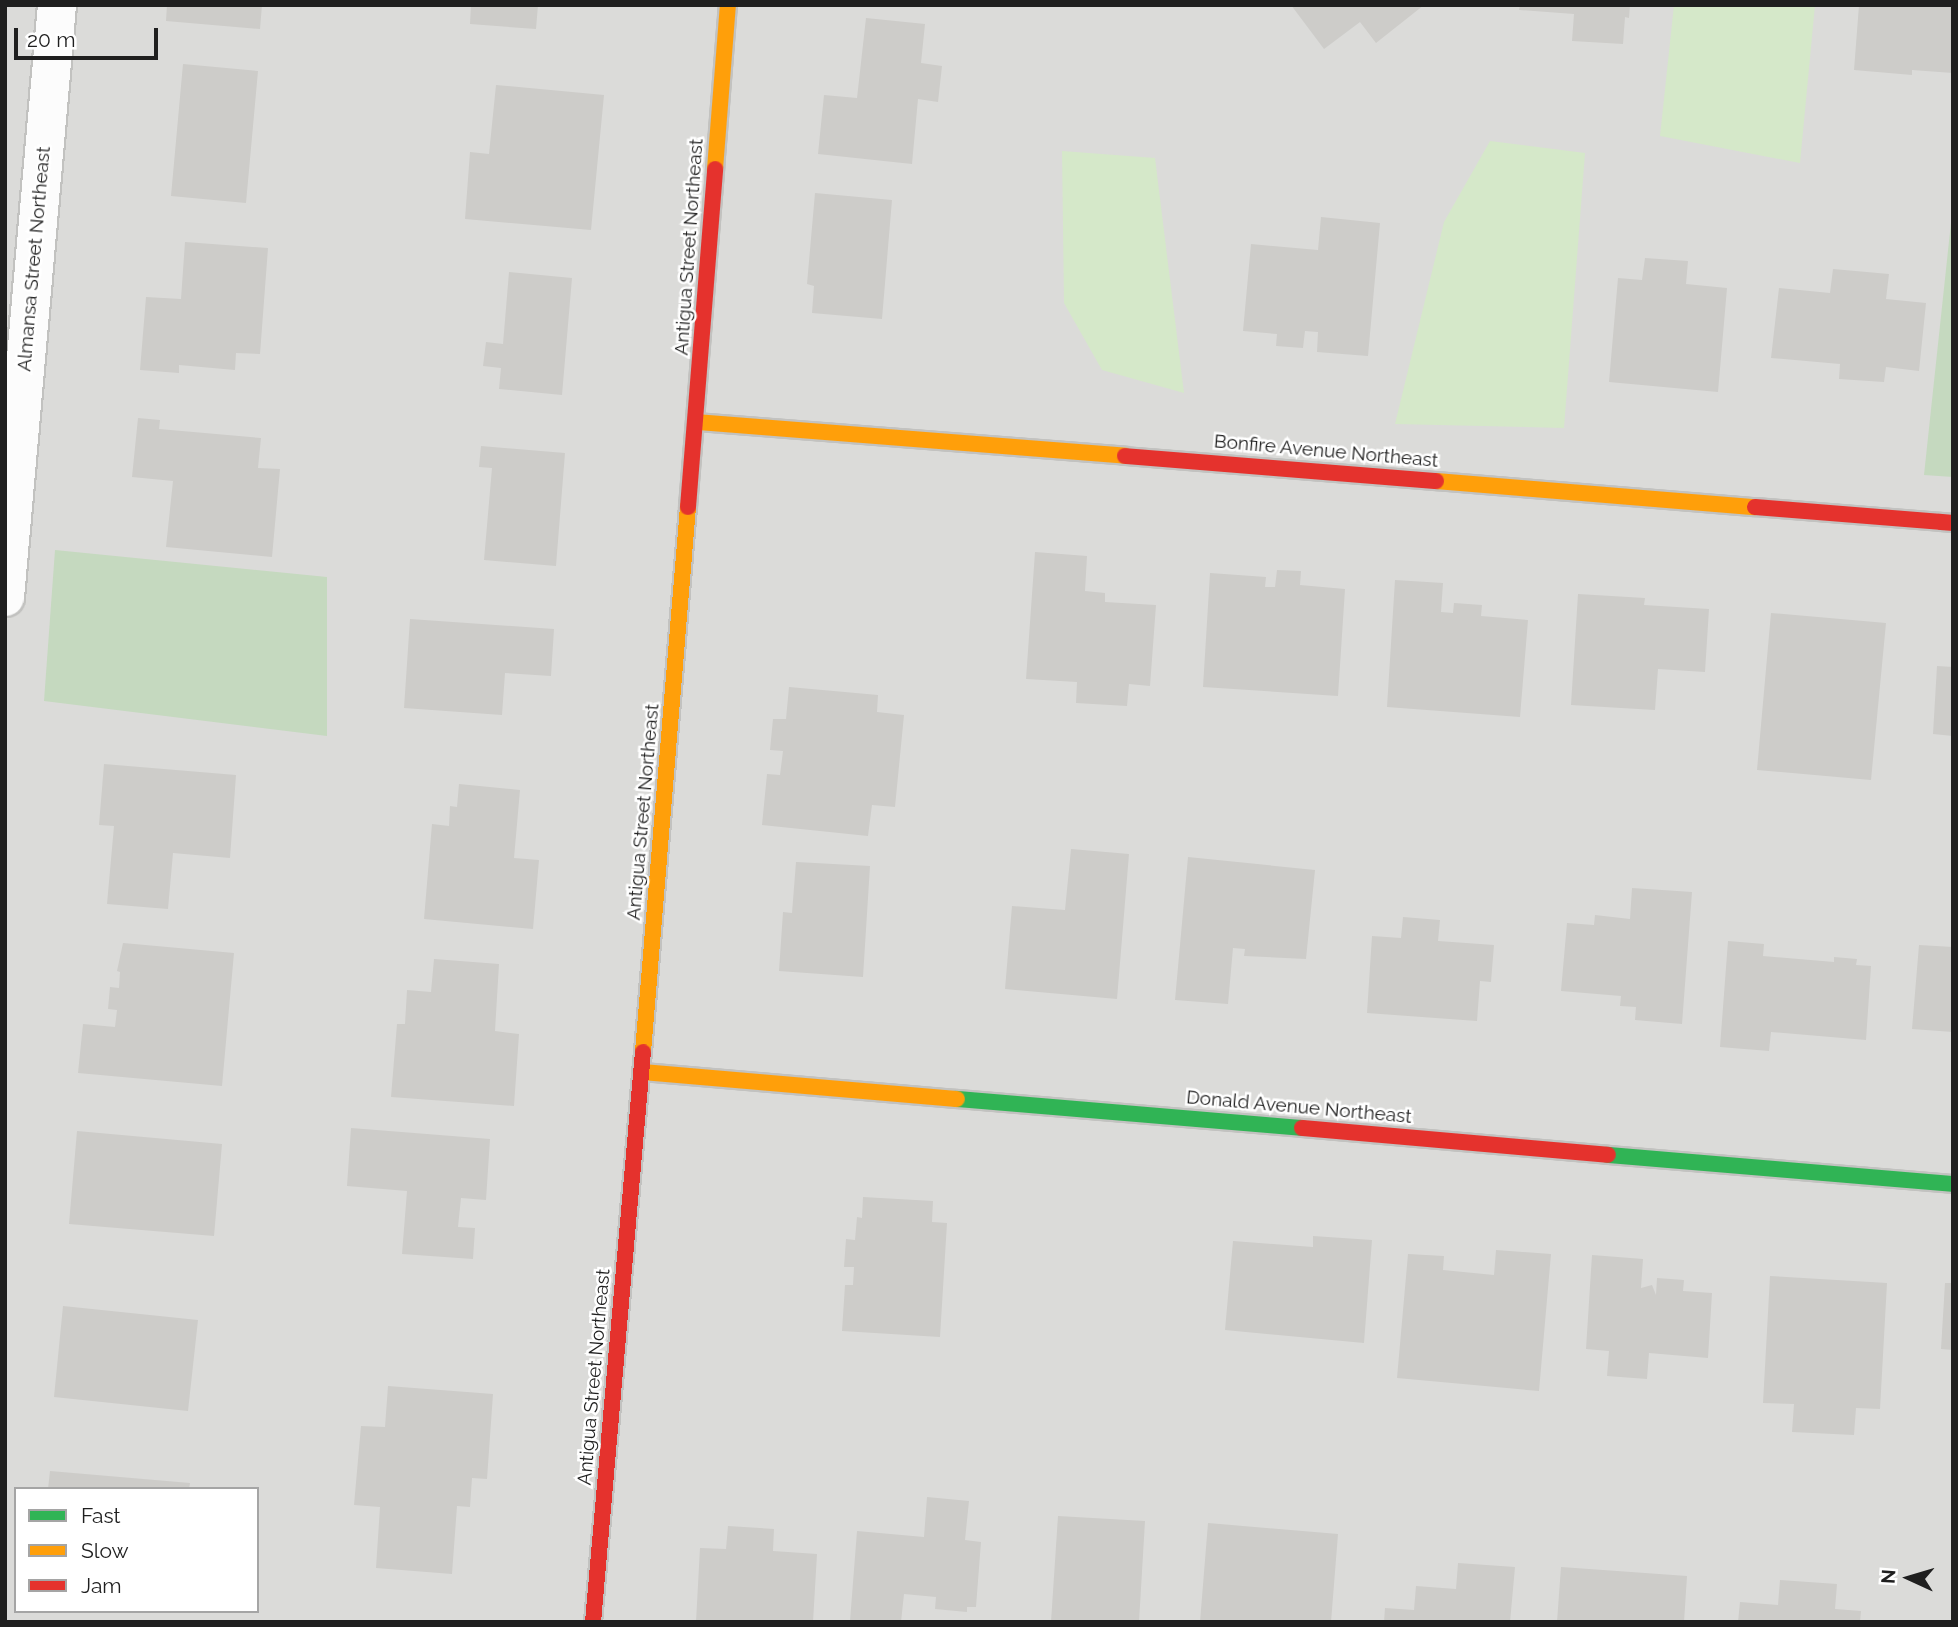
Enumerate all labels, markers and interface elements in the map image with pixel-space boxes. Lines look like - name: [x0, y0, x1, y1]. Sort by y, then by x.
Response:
- scale bar: [18, 14, 161, 58]
- text: 20 m: [27, 27, 75, 52]
- street label: Antigua Street Northeast: [670, 138, 708, 356]
- street label: Almansa Street Northeast: [13, 146, 55, 372]
- street label: Bonfire Avenue Northeast: [1213, 430, 1439, 472]
- street label: Antigua Street Northeast: [622, 703, 664, 921]
- street label: Donald Avenue Northeast: [1185, 1086, 1413, 1128]
- street label: Antigua Street Northeast: [573, 1268, 615, 1486]
- legend: [14, 1487, 259, 1613]
- text: Fast: [81, 1503, 121, 1528]
- text: Slow: [81, 1538, 129, 1563]
- north arrow: [1874, 1543, 1944, 1613]
- text: N: [1877, 1569, 1900, 1585]
- text: Jam: [81, 1573, 122, 1598]

